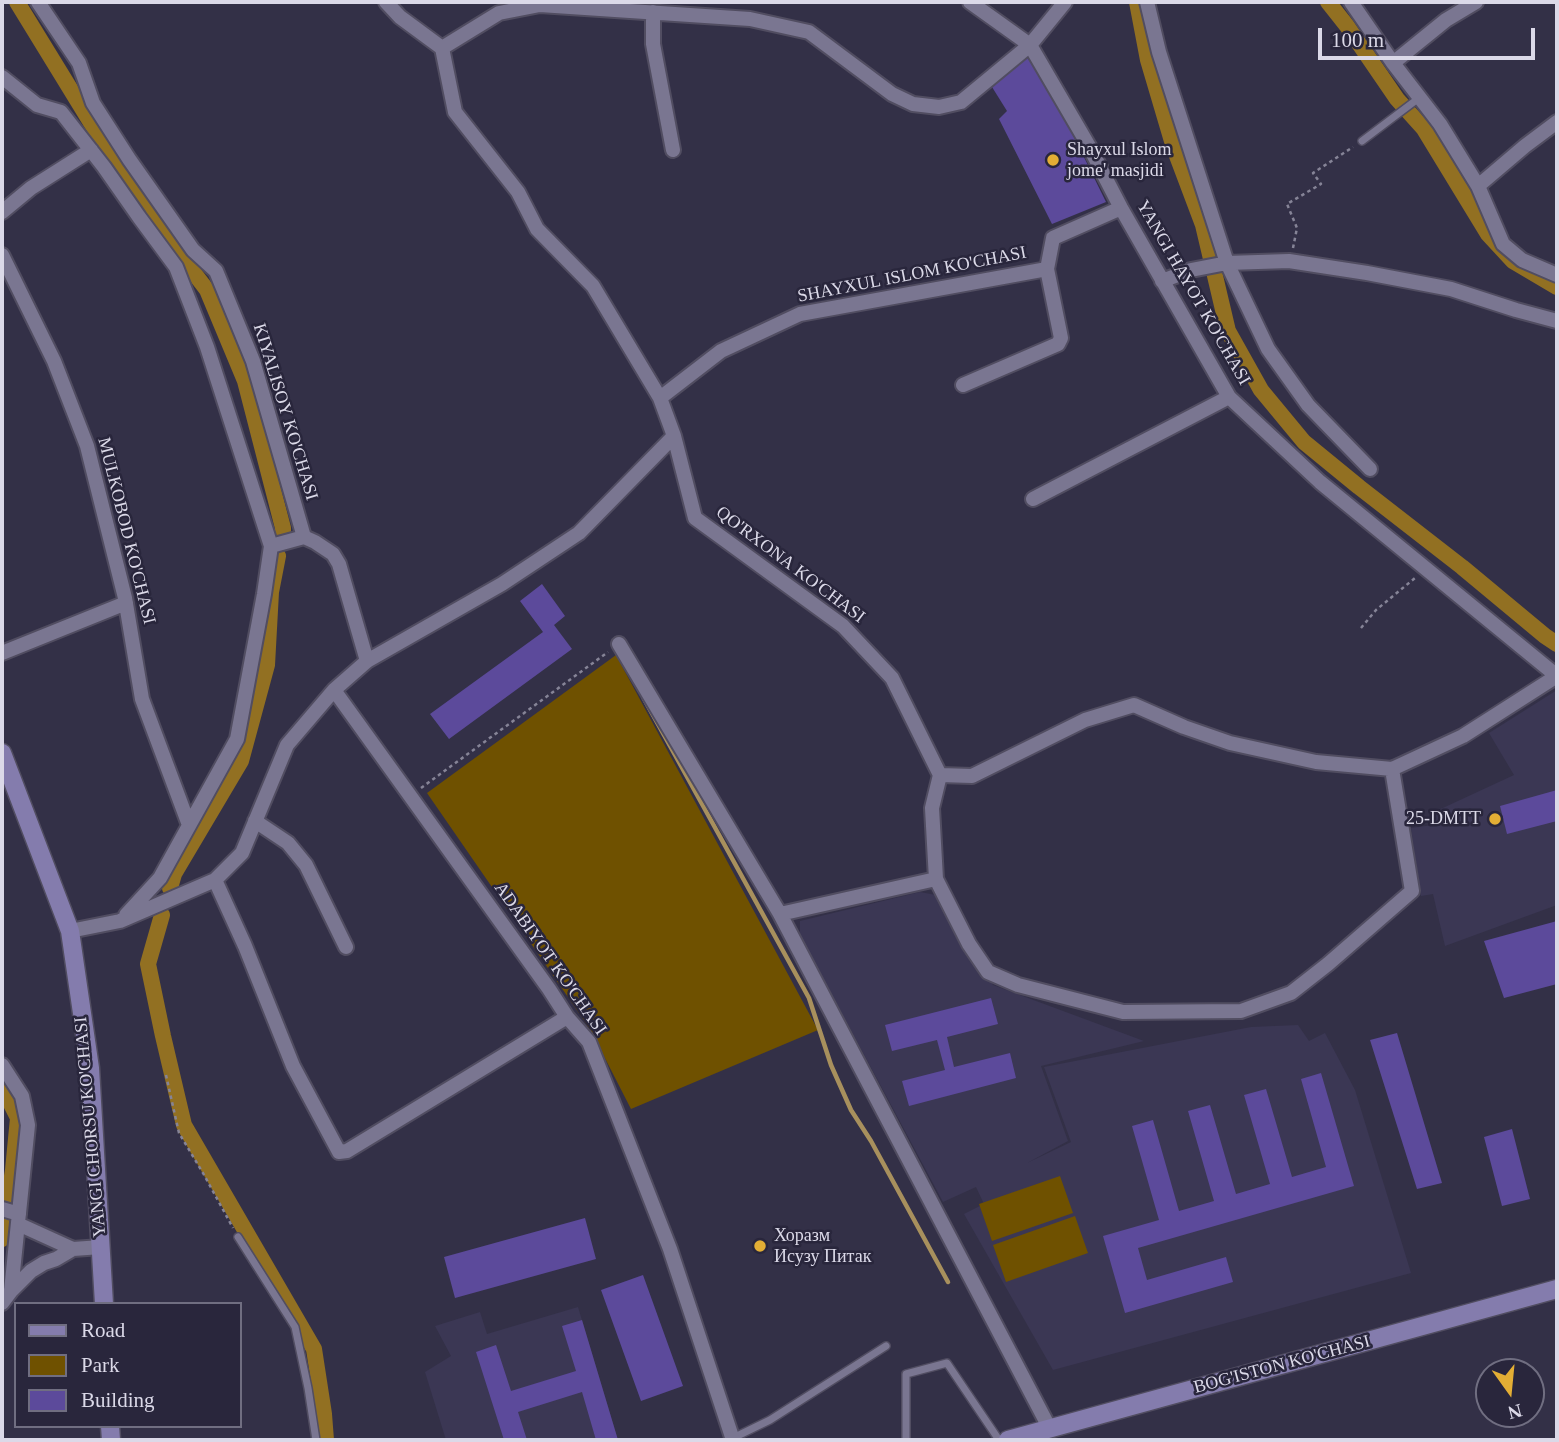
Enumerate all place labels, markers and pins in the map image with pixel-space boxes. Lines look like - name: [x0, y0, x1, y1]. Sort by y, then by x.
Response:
- place label: Shayxul Islom jome' masjidi: [1067, 139, 1172, 182]
- marker: Shayxul Islom jome' masjidi: [1045, 152, 1061, 168]
- place label: 25-DMTT: [1406, 808, 1481, 830]
- marker: 25-DMTT: [1487, 811, 1503, 827]
- place label: Хоразм Исузу Питак: [774, 1225, 871, 1268]
- marker: Хоразм Исузу Питак: [752, 1238, 768, 1254]

